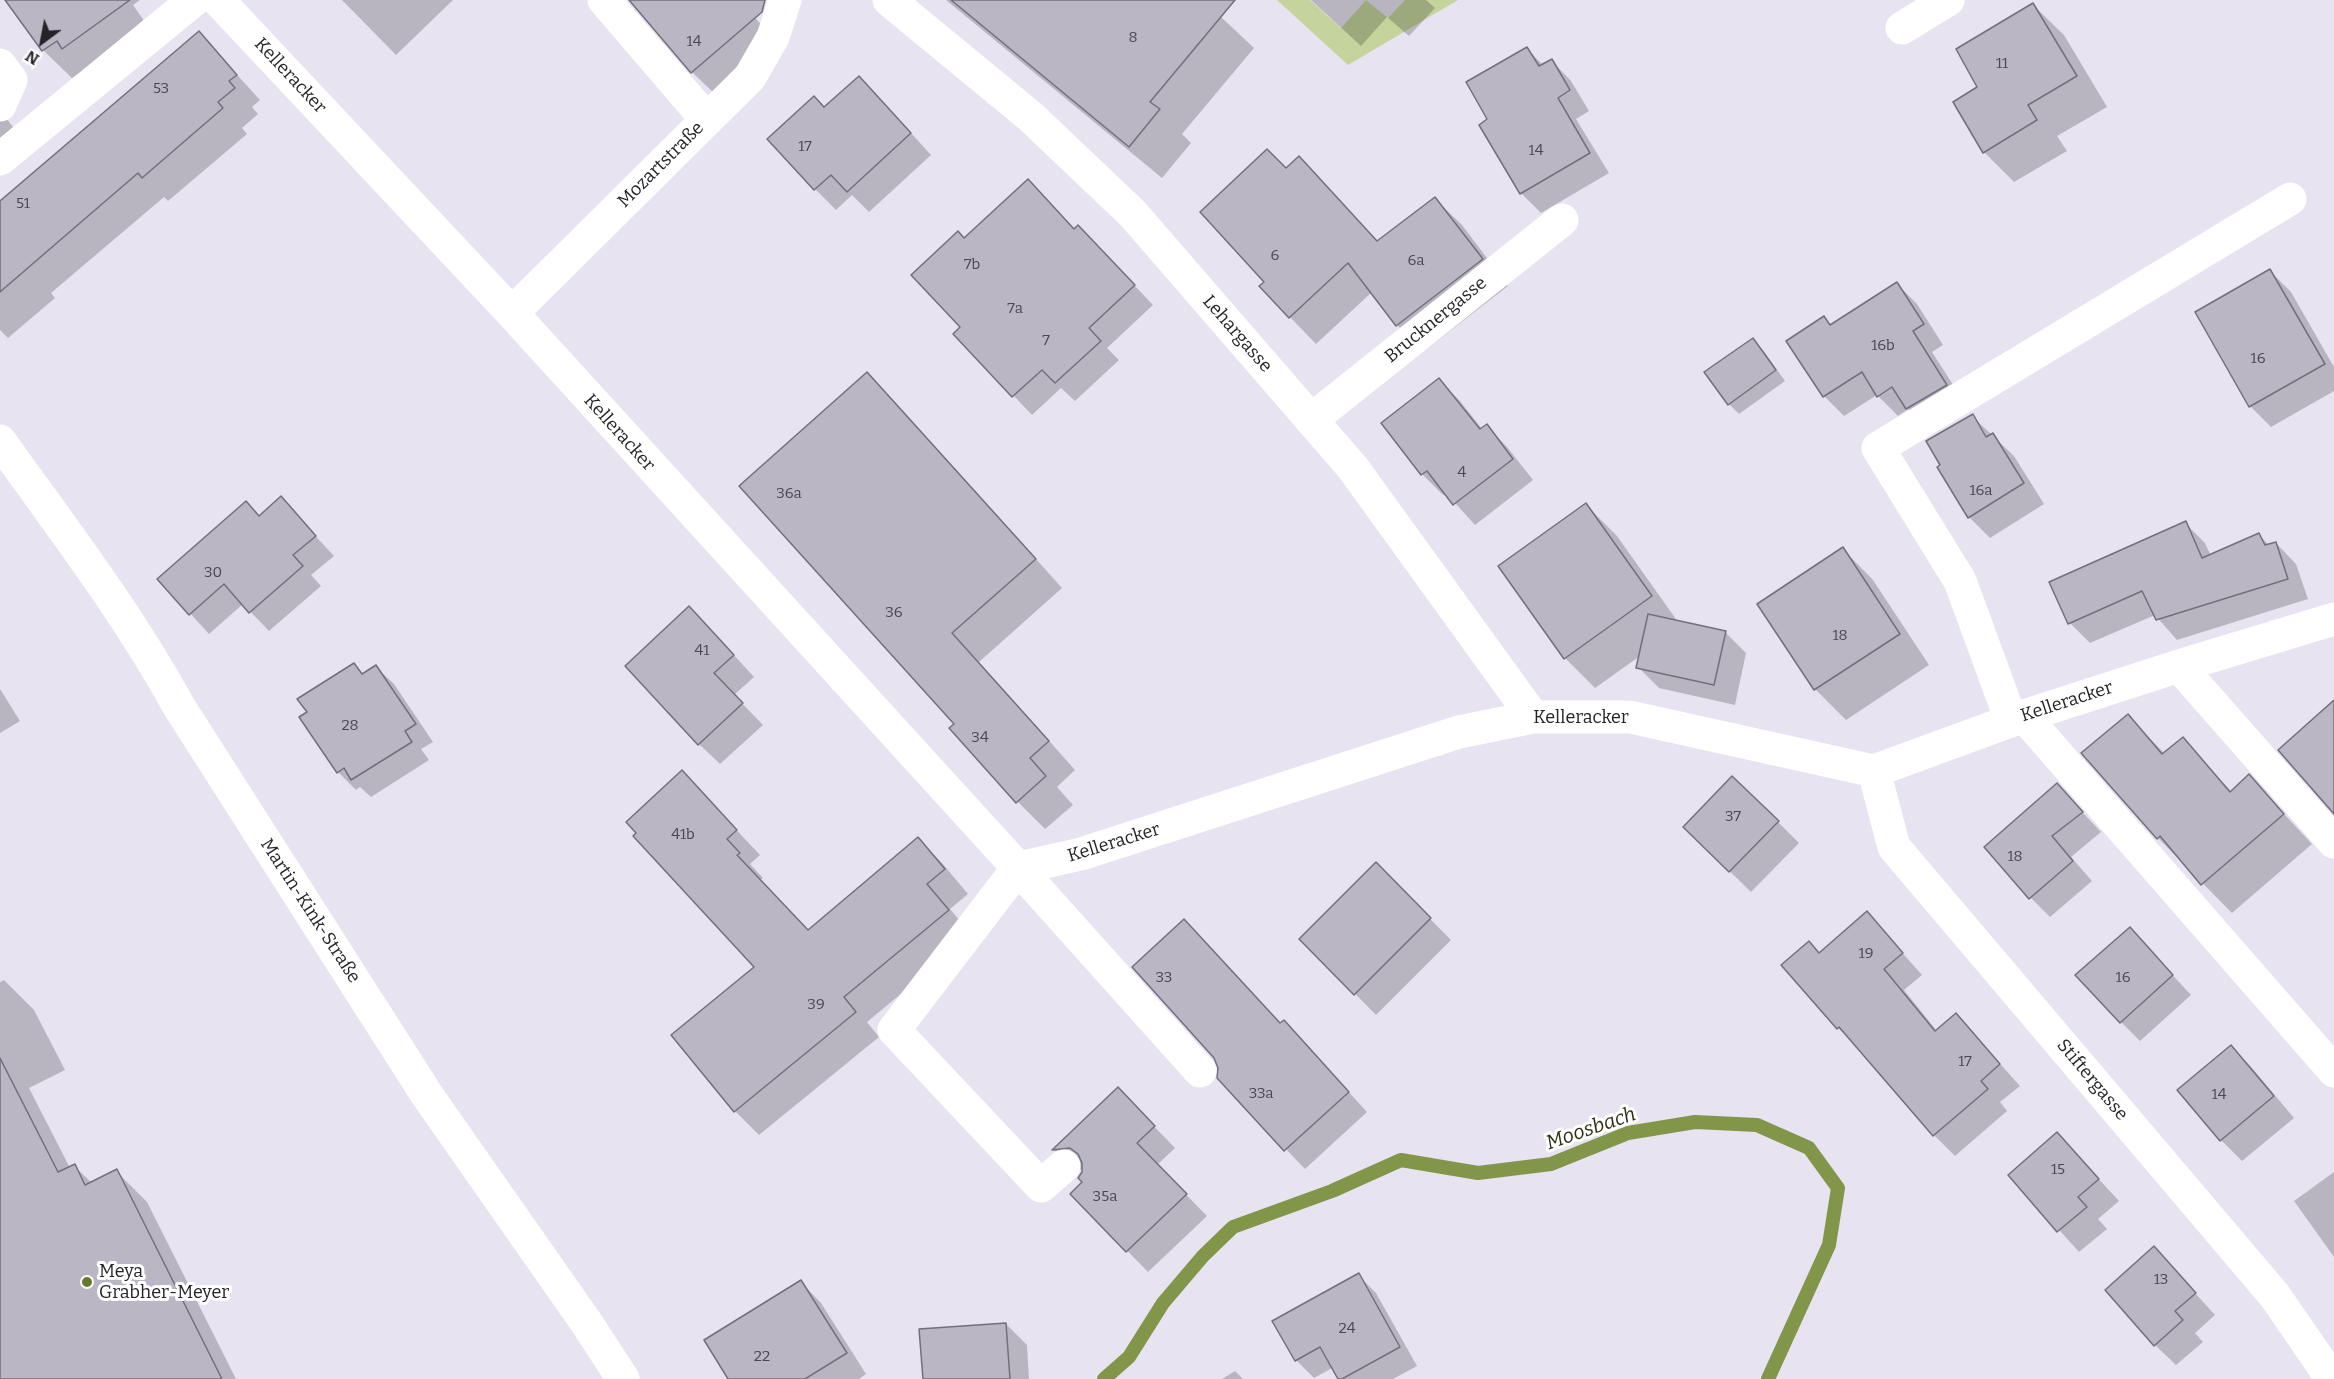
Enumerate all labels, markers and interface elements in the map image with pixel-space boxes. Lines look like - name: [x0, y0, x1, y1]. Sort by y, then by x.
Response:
- north arrow: [12, 12, 72, 72]
- house number: 8: [1128, 29, 1138, 47]
- house number: 14: [687, 33, 701, 51]
- street label: Kelleracker: [250, 34, 330, 118]
- text: N: [22, 46, 42, 69]
- house number: 11: [1996, 55, 2008, 73]
- house number: 53: [153, 80, 169, 98]
- street label: Mozartstraße: [614, 118, 708, 212]
- house number: 17: [798, 138, 812, 156]
- house number: 14: [1529, 142, 1543, 160]
- house number: 51: [16, 195, 30, 213]
- house number: 6: [1271, 247, 1279, 265]
- house number: 6a: [1407, 252, 1425, 270]
- house number: 7b: [964, 256, 980, 274]
- street label: Brucknergasse: [1381, 272, 1491, 368]
- street label: Lehargasse: [1198, 291, 1276, 377]
- house number: 7a: [1007, 300, 1023, 318]
- house number: 7: [1042, 332, 1050, 350]
- house number: 16b: [1871, 337, 1895, 355]
- house number: 16: [2251, 350, 2265, 368]
- street label: Kelleracker: [579, 390, 659, 476]
- house number: 4: [1458, 464, 1466, 482]
- house number: 16a: [1969, 482, 1993, 500]
- house number: 36a: [776, 485, 802, 503]
- house number: 30: [204, 564, 222, 582]
- house number: 36: [885, 604, 903, 622]
- house number: 18: [1832, 627, 1848, 645]
- house number: 41: [695, 642, 709, 660]
- street label: Kelleracker: [2018, 677, 2116, 727]
- street label: Kelleracker: [1533, 707, 1629, 729]
- house number: 28: [341, 717, 359, 735]
- house number: 34: [971, 729, 989, 747]
- house number: 37: [1725, 808, 1741, 826]
- street label: Kelleracker: [1065, 819, 1163, 867]
- house number: 41b: [671, 826, 695, 844]
- street label: Martin-Kink-Straße: [255, 835, 365, 987]
- house number: 18: [2007, 848, 2023, 866]
- house number: 19: [1859, 945, 1873, 963]
- house number: 33: [1156, 969, 1172, 987]
- house number: 16: [2116, 969, 2130, 987]
- house number: 39: [807, 996, 825, 1014]
- street label: Stiftergasse: [2052, 1035, 2132, 1125]
- house number: 17: [1958, 1053, 1972, 1071]
- house number: 33a: [1249, 1085, 1273, 1103]
- house number: 14: [2212, 1086, 2226, 1104]
- water label: Moosbach: [1543, 1102, 1639, 1156]
- house number: 15: [2051, 1161, 2065, 1179]
- house number: 35a: [1093, 1188, 1117, 1206]
- place label: Meya Grabher-Meyer: [99, 1261, 229, 1304]
- house number: 13: [2154, 1271, 2168, 1289]
- marker: Meya Grabher-Meyer: [80, 1275, 94, 1289]
- house number: 24: [1339, 1320, 1355, 1338]
- house number: 22: [754, 1348, 770, 1366]

